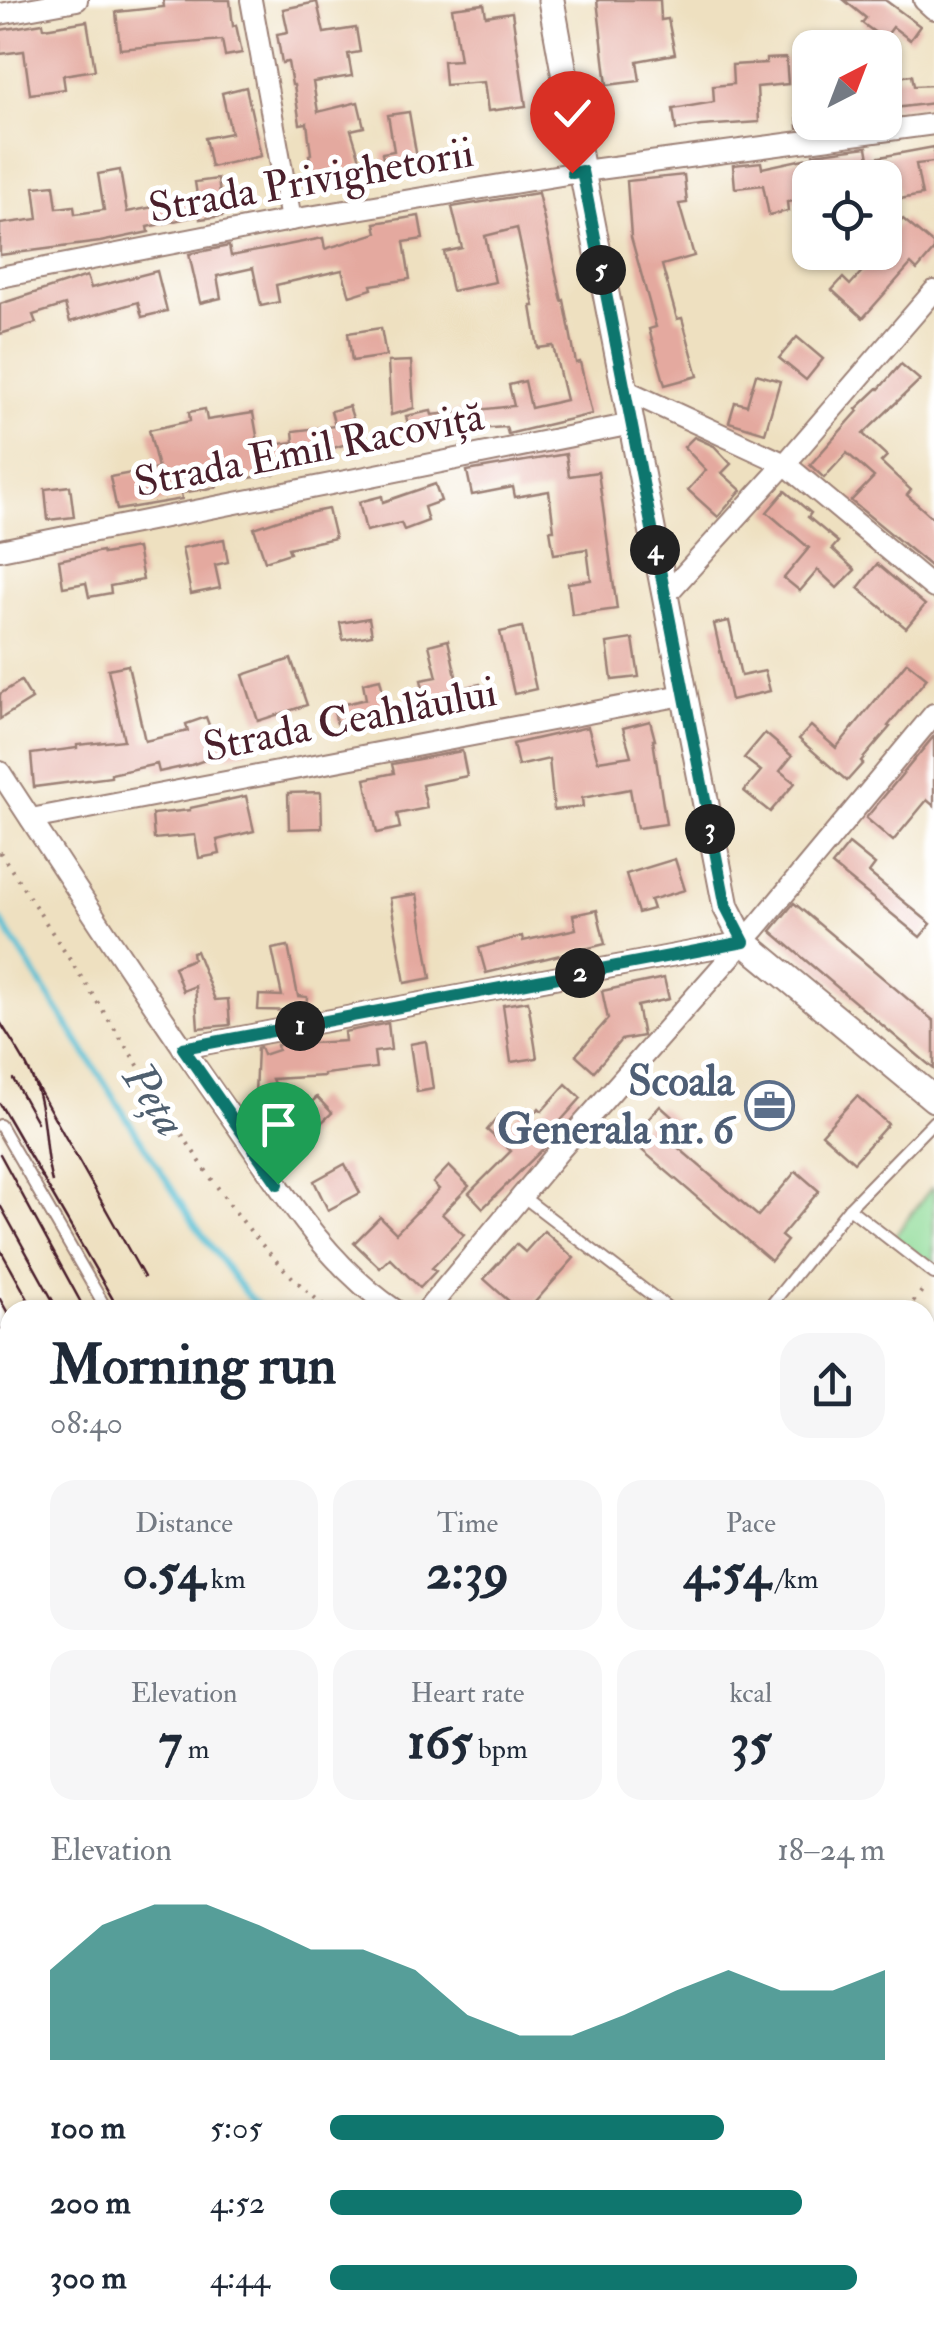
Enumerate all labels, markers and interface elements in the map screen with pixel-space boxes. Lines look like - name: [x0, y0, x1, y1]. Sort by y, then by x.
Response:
- north arrow: [792, 30, 902, 140]
- map controls: [792, 30, 902, 270]
- pin: [530, 71, 615, 174]
- icon: check: [545, 86, 600, 141]
- street label: Strada Privighetorii: [145, 127, 477, 235]
- button: locate: [792, 160, 902, 270]
- pin: 5: [576, 245, 626, 295]
- text: 5: [595, 252, 607, 287]
- street label: Strada Emil Racoviță: [130, 391, 489, 509]
- pin: 4: [630, 525, 680, 575]
- text: 4: [647, 532, 663, 567]
- street label: Strada Ceahlăului: [199, 666, 501, 774]
- pin: 3: [685, 804, 735, 854]
- text: 3: [705, 811, 715, 846]
- pin: 2: [555, 948, 605, 998]
- text: 2: [573, 955, 587, 990]
- pin: 1: [275, 1001, 325, 1051]
- text: 1: [295, 1008, 305, 1043]
- water label: Peța: [109, 1052, 198, 1147]
- place label: Scoala Generala nr. 6: [497, 1056, 737, 1156]
- office icon: Scoala Generala nr. 6: [743, 1080, 795, 1132]
- pin: [236, 1082, 321, 1185]
- icon: arrive: [251, 1097, 306, 1152]
- text: Morning run: [50, 1331, 336, 1400]
- button: share: [780, 1333, 885, 1438]
- text: 08:40: [50, 1403, 123, 1443]
- text: Distance: [135, 1506, 233, 1541]
- text: Time: [437, 1506, 498, 1541]
- text: Pace: [726, 1506, 776, 1541]
- text: 0.54: [123, 1541, 205, 1604]
- text: 2:39: [426, 1541, 509, 1604]
- text: 4:54: [683, 1541, 770, 1604]
- text: km: [205, 1562, 246, 1597]
- text: /km: [770, 1562, 818, 1597]
- text: Elevation: [131, 1676, 238, 1711]
- text: Heart rate: [411, 1676, 524, 1711]
- text: kcal: [729, 1676, 772, 1711]
- text: 7: [159, 1711, 182, 1774]
- text: 165: [407, 1711, 472, 1774]
- text: 35: [730, 1711, 771, 1774]
- text: m: [182, 1732, 209, 1767]
- text: bpm: [472, 1732, 528, 1767]
- text: Elevation: [50, 1830, 172, 1870]
- text: 18–24 m: [777, 1830, 885, 1870]
- text: 100 m: [50, 2108, 126, 2148]
- text: 5:05: [210, 2108, 262, 2148]
- text: 200 m: [50, 2183, 131, 2223]
- text: 4:52: [210, 2183, 265, 2223]
- text: 300 m: [50, 2258, 127, 2298]
- text: 4:44: [210, 2258, 270, 2298]

